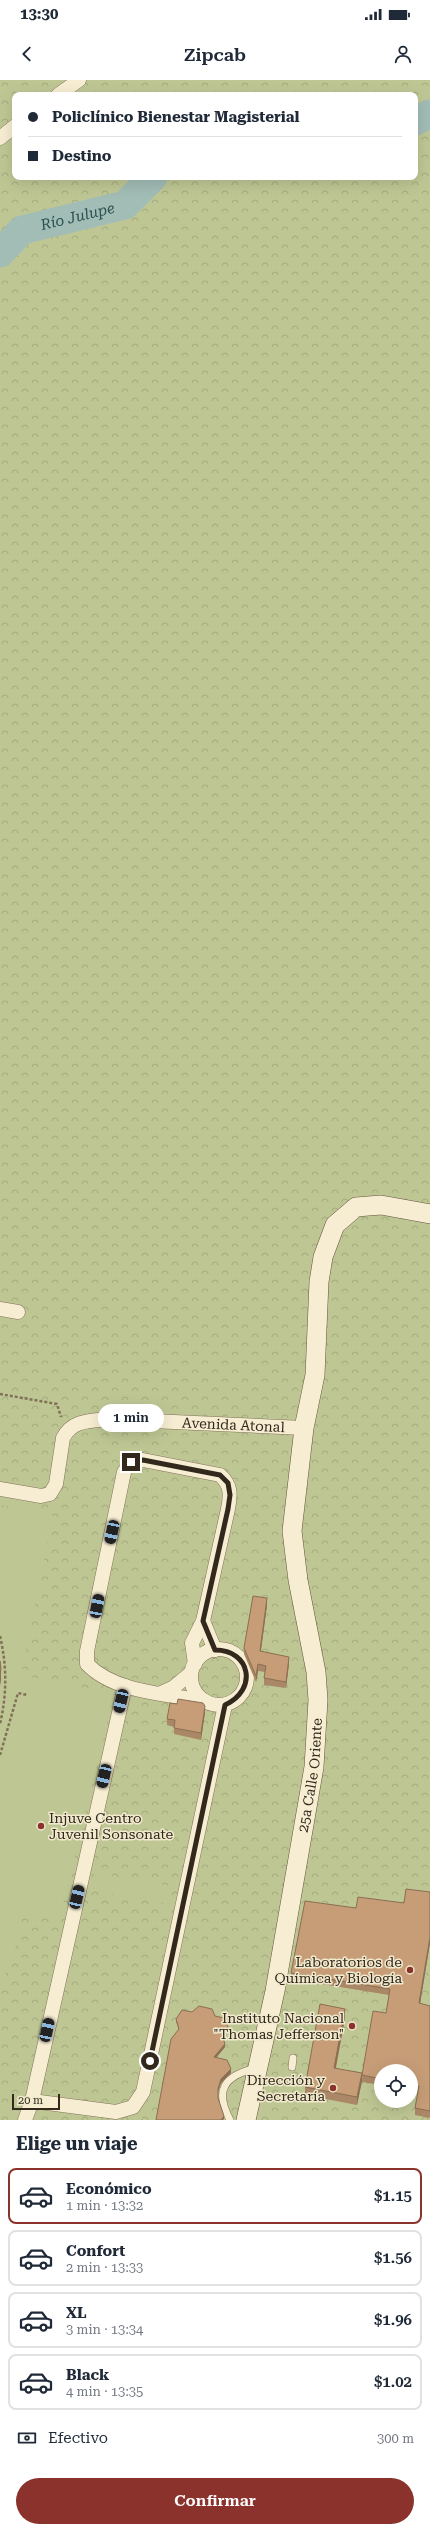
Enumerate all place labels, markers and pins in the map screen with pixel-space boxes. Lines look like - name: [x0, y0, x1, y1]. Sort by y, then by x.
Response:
- place label: Injuve Centro Juvenil Sonsonate: [49, 1810, 174, 1842]
- marker: Injuve Centro Juvenil Sonsonate: [36, 1821, 46, 1831]
- place label: Laboratorios de Química y Biología: [274, 1954, 402, 1986]
- marker: Laboratorios de Química y Biología: [405, 1965, 415, 1975]
- place label: Instituto Nacional "Thomas Jefferson": [213, 2010, 345, 2042]
- marker: Instituto Nacional "Thomas Jefferson": [347, 2021, 357, 2031]
- place label: Dirección y Secretaría: [247, 2072, 326, 2104]
- marker: Dirección y Secretaría: [328, 2083, 338, 2093]

